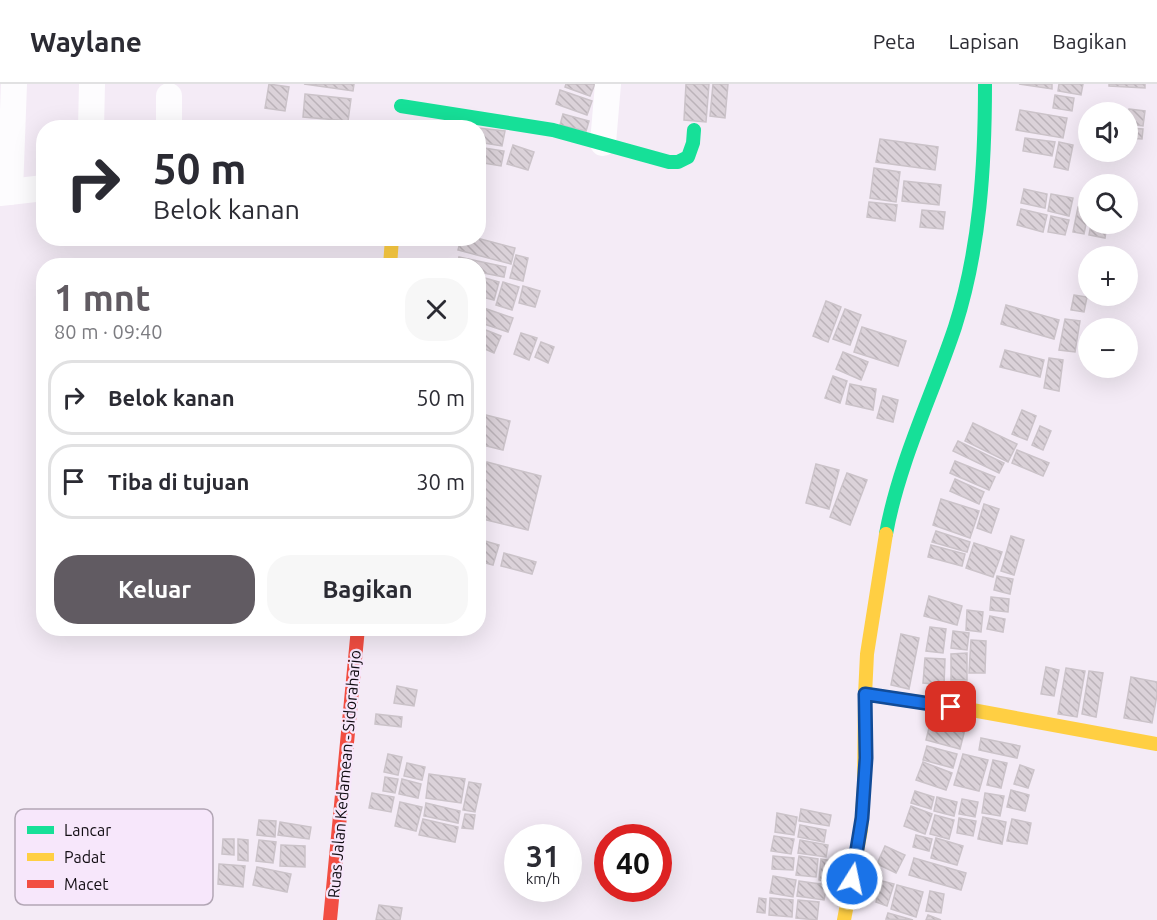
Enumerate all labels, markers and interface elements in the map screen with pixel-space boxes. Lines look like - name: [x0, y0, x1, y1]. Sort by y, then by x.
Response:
- text: Waylane: [30, 26, 142, 57]
- text: Peta: [873, 29, 916, 53]
- text: Lapisan: [949, 29, 1019, 53]
- text: Bagikan: [1052, 29, 1127, 53]
- map controls: [1078, 102, 1138, 378]
- button: sound: [1078, 102, 1138, 162]
- icon: right: [54, 144, 132, 222]
- text: 50 m: [153, 145, 247, 192]
- button: search: [1078, 174, 1138, 234]
- text: Belok kanan: [153, 194, 300, 224]
- button: +: [1078, 246, 1138, 306]
- text: 1 mnt: [54, 277, 150, 318]
- button: close: [405, 278, 468, 341]
- button: −: [1078, 318, 1138, 378]
- text: 80 m · 09:40: [54, 320, 163, 343]
- icon: right: [57, 381, 90, 414]
- text: Belok kanan: [108, 385, 235, 410]
- text: 50 m: [416, 385, 465, 410]
- icon: arrive: [57, 465, 90, 498]
- text: Tiba di tujuan: [108, 469, 249, 494]
- text: 30 m: [416, 469, 465, 494]
- button: Keluar: [54, 555, 255, 624]
- button: Bagikan: [267, 555, 468, 624]
- street label: Ruas Jalan Kedamean - Sidoraharjo: [324, 649, 364, 899]
- pin: [925, 681, 976, 732]
- icon: arrive: [934, 690, 967, 723]
- legend: [15, 809, 213, 905]
- text: Lancar: [64, 821, 111, 839]
- speed limit sign: 40: [594, 824, 672, 902]
- text: 31: [526, 839, 560, 873]
- position arrow: [820, 847, 884, 911]
- text: Padat: [64, 848, 106, 866]
- text: km/h: [526, 870, 560, 887]
- text: Macet: [64, 875, 109, 893]

